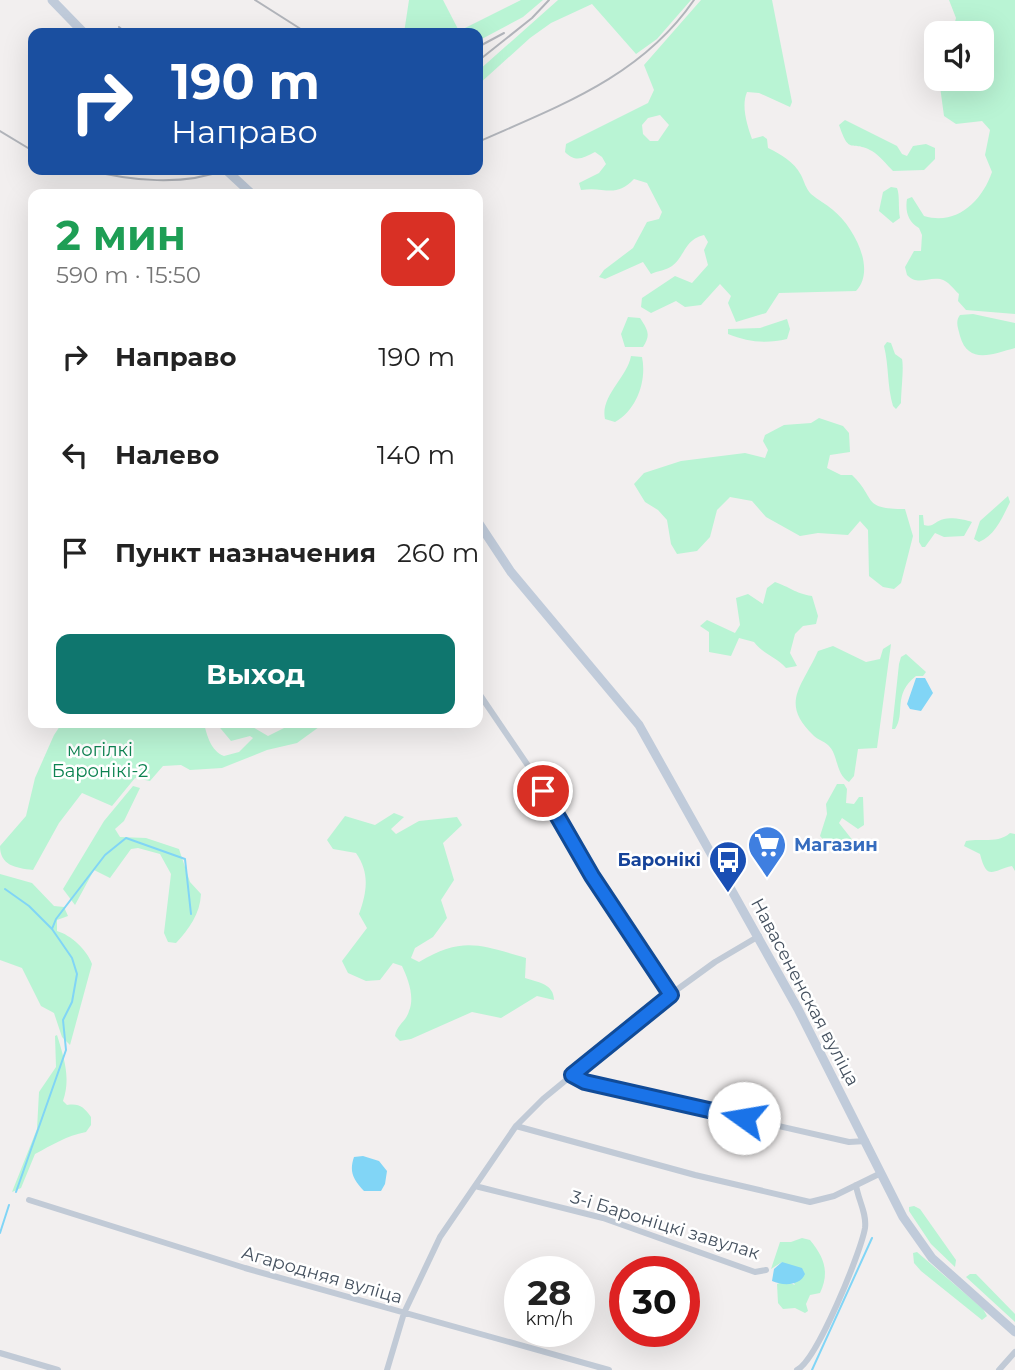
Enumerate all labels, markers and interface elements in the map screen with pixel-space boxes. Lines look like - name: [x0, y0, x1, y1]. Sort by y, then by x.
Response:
- map controls: [924, 21, 994, 91]
- button: sound: [924, 21, 994, 91]
- text: 190 m: [171, 52, 320, 111]
- icon: right: [56, 56, 147, 147]
- text: Направо: [171, 112, 318, 151]
- text: 2 мин: [56, 209, 186, 261]
- button: close: [381, 212, 455, 286]
- text: 590 m · 15:50: [56, 261, 201, 289]
- icon: right: [56, 338, 94, 376]
- text: Направо: [115, 341, 236, 373]
- text: 190 m: [378, 341, 455, 373]
- icon: left: [56, 436, 94, 474]
- text: Налево: [115, 439, 219, 471]
- text: 140 m: [377, 439, 455, 471]
- icon: arrive: [56, 534, 94, 572]
- text: Пункт назначения: [115, 537, 376, 569]
- text: 260 m: [397, 537, 479, 569]
- button: Выход: [56, 634, 455, 714]
- park label: могілкі Баронікі-2: [52, 739, 148, 782]
- pin: [513, 761, 573, 821]
- icon: arrive: [524, 772, 562, 810]
- supermarket icon: Магазин: [746, 824, 788, 879]
- place label: Магазин: [794, 834, 878, 856]
- bus stop icon: Баронікі: [707, 839, 749, 894]
- place label: Баронікі: [618, 849, 701, 871]
- street label: Навасененская вуліца: [746, 894, 864, 1090]
- position arrow: [707, 1081, 781, 1155]
- street label: 3-і Бароніцкі завулак: [568, 1186, 763, 1264]
- street label: Агародняя вуліца: [239, 1242, 405, 1308]
- speed limit sign: 30: [609, 1256, 700, 1347]
- text: 28: [528, 1271, 571, 1314]
- text: km/h: [525, 1308, 574, 1330]

